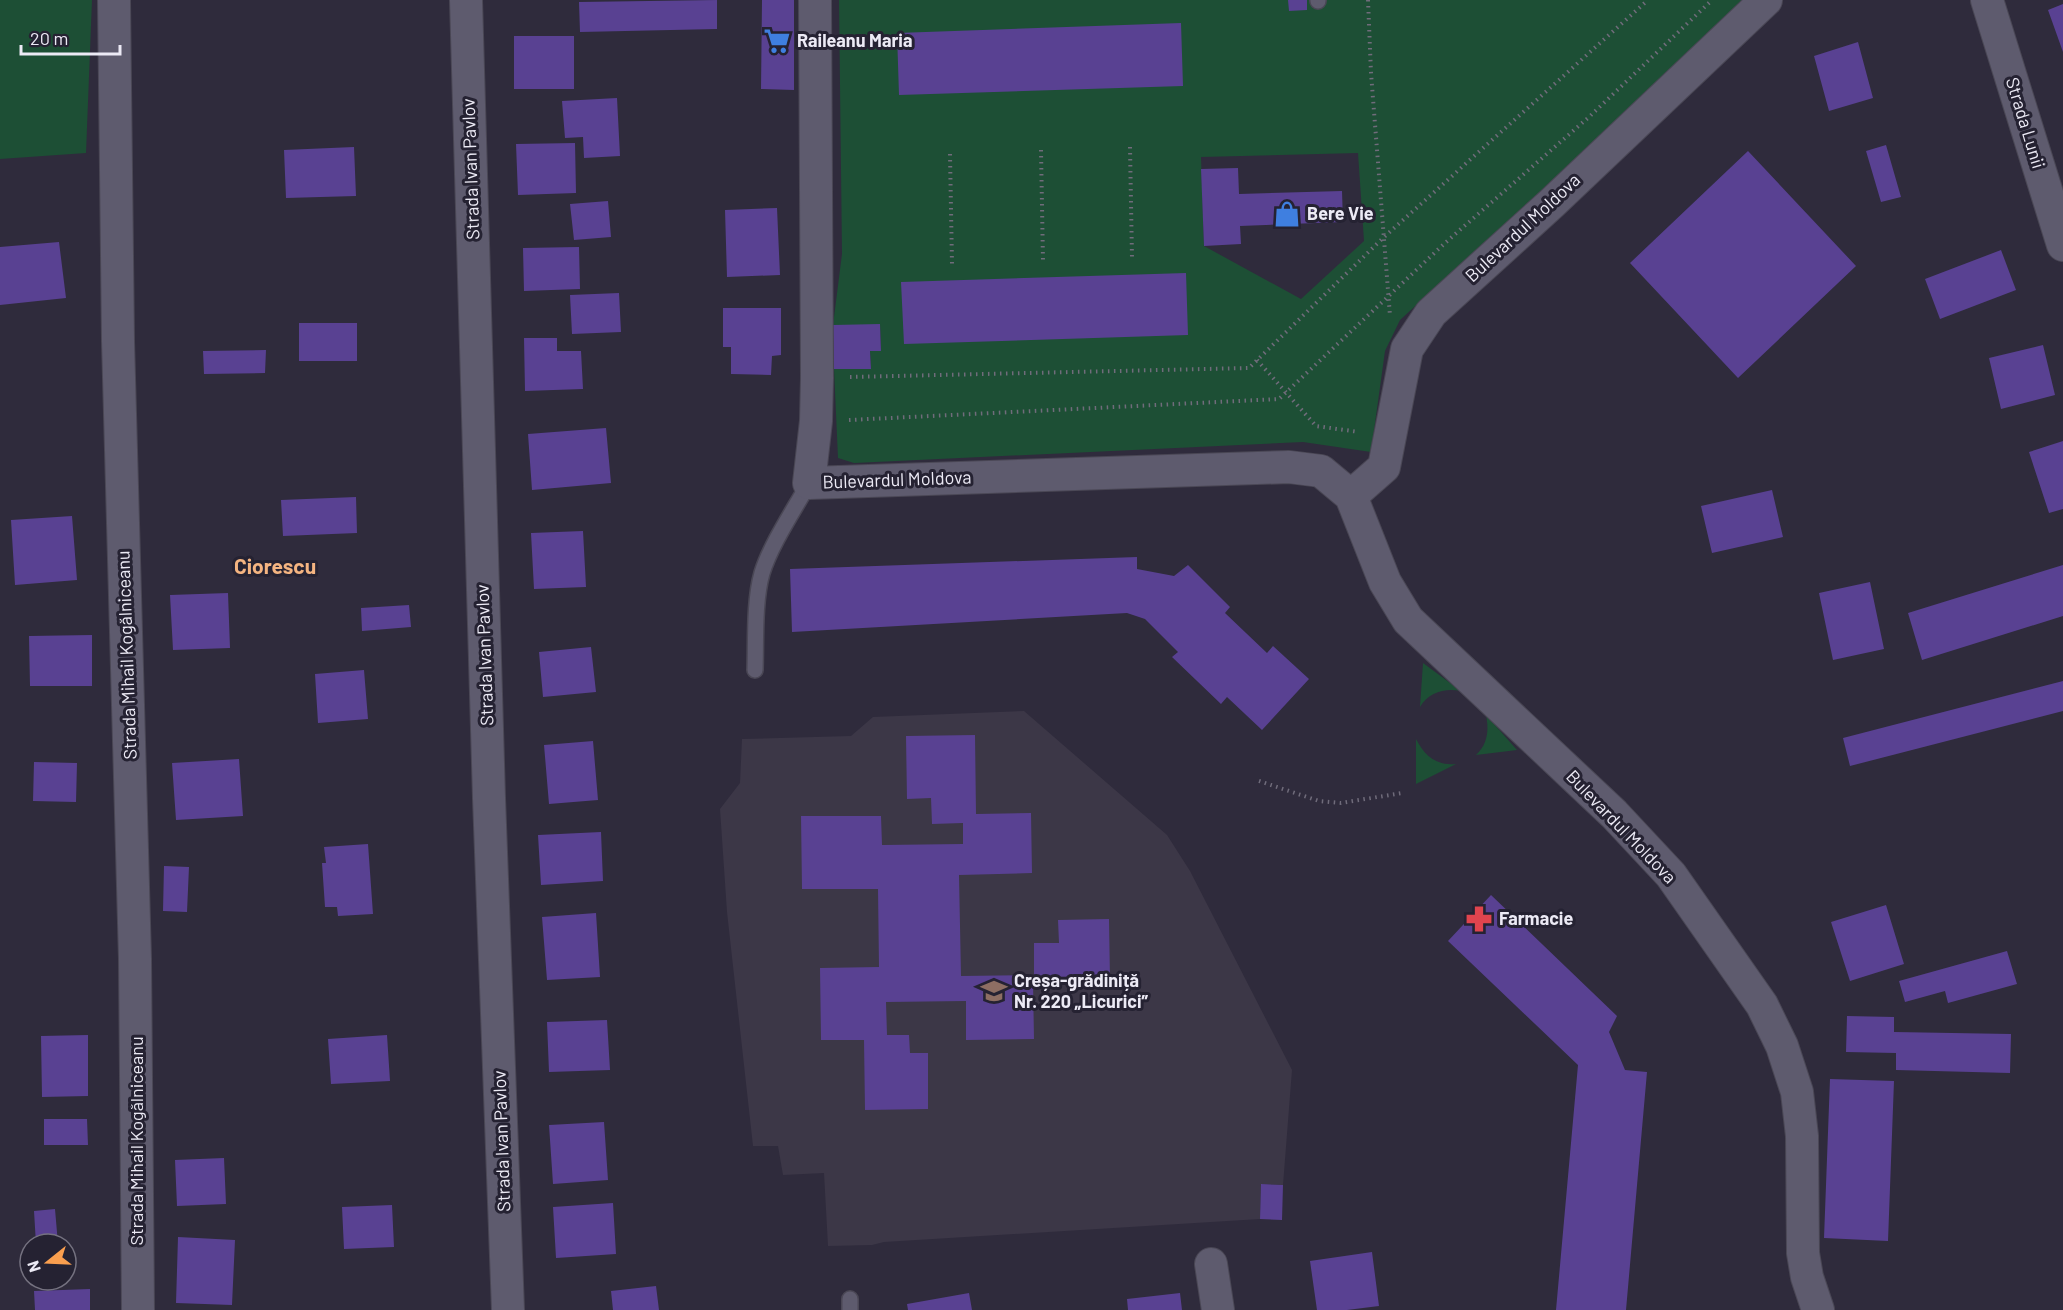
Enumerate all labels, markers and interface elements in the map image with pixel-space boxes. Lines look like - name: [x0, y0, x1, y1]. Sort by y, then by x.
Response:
- scale bar: [21, 18, 120, 56]
- supermarket icon: Raileanu Maria: [762, 26, 792, 56]
- text: 20 m: [30, 27, 68, 49]
- place label: Raileanu Maria: [797, 29, 912, 51]
- street label: Strada Lunii: [2002, 74, 2050, 171]
- street label: Strada Ivan Pavlov: [457, 98, 483, 240]
- street label: Bulevardul Moldova: [1460, 168, 1584, 286]
- shop icon: Bere Vie: [1272, 199, 1302, 229]
- place label: Bere Vie: [1307, 202, 1374, 224]
- street label: Bulevardul Moldova: [822, 465, 972, 493]
- street label: Strada Mihail Kogălniceanu: [111, 550, 141, 760]
- district label: Ciorescu: [234, 553, 316, 578]
- street label: Strada Ivan Pavlov: [471, 584, 497, 726]
- street label: Bulevardul Moldova: [1562, 765, 1681, 888]
- pharmacy icon: Farmacie: [1464, 904, 1494, 934]
- place label: Farmacie: [1499, 907, 1573, 929]
- place label: Creșa-grădiniță Nr. 220 „Licurici”: [1014, 969, 1149, 1012]
- school or university icon: Creșa-grădiniță Nr. 220 „Licurici”: [979, 976, 1009, 1006]
- street label: Strada Mihail Kogălniceanu: [125, 1036, 147, 1246]
- street label: Strada Ivan Pavlov: [488, 1070, 514, 1212]
- north arrow: [18, 1232, 78, 1292]
- text: N: [23, 1259, 44, 1275]

